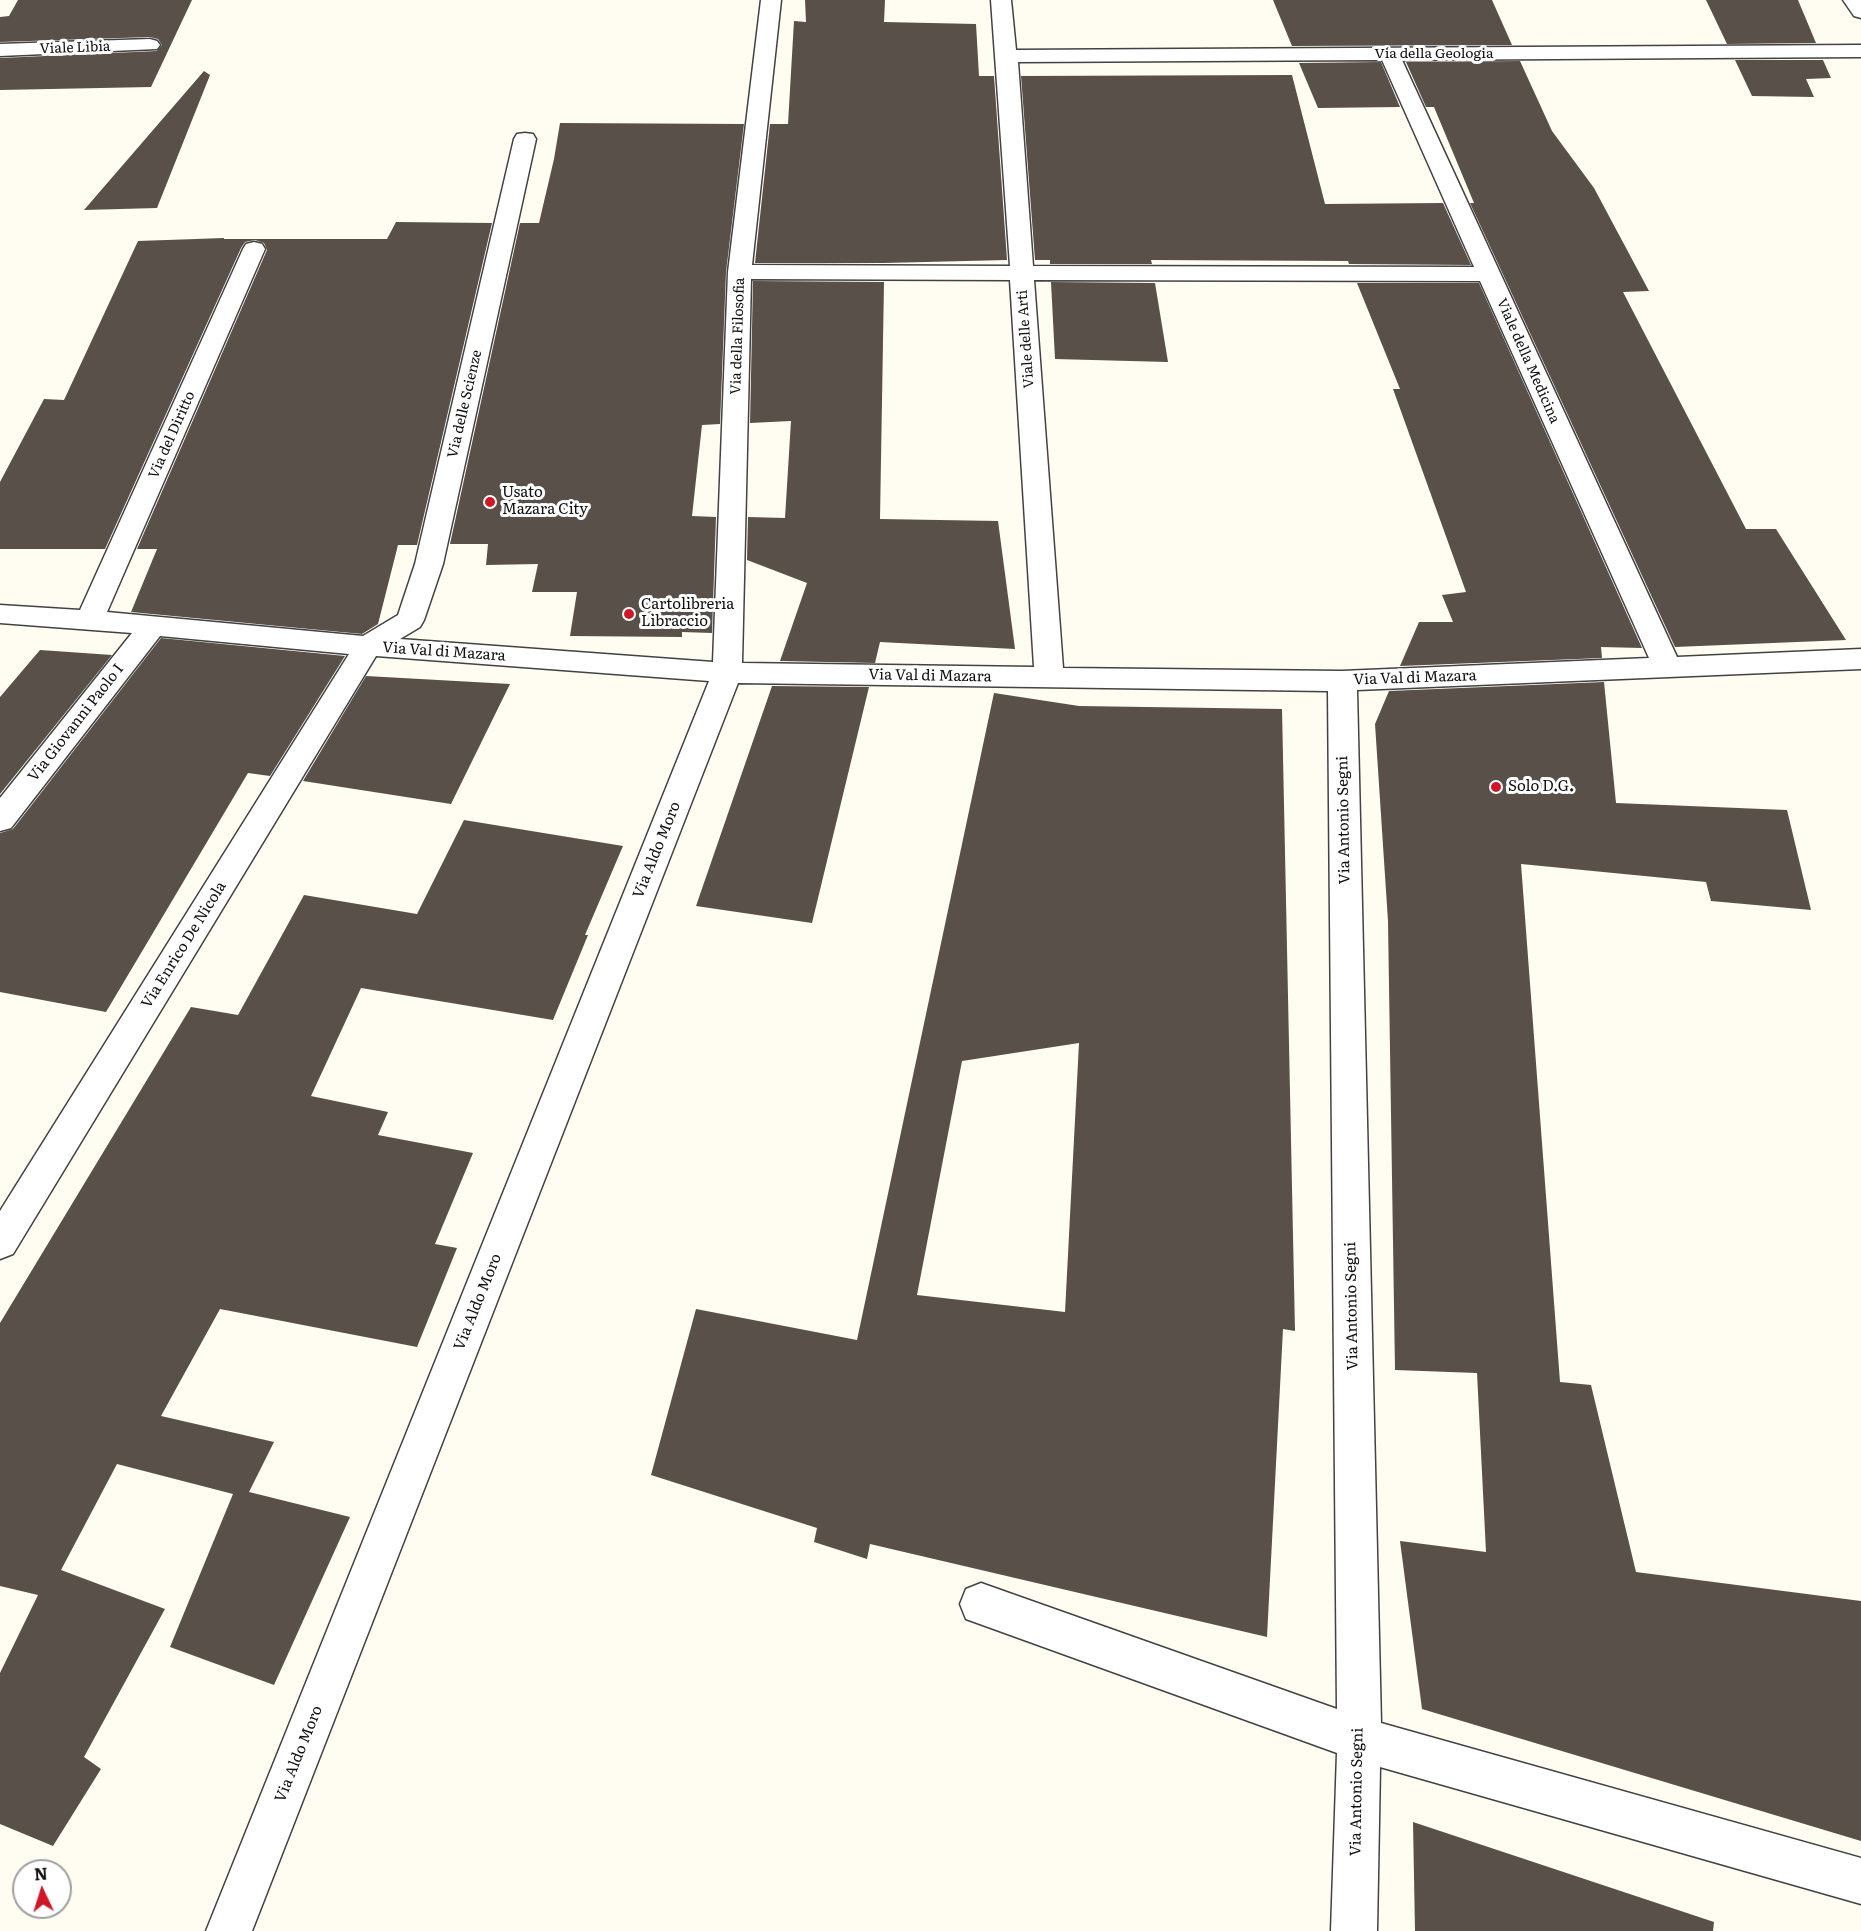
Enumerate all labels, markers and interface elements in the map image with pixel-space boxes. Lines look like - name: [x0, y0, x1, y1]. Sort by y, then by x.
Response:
- street label: Viale Libia: [39, 38, 111, 58]
- street label: Via della Geologia: [1375, 46, 1493, 62]
- street label: Via della Filosofia: [728, 277, 748, 395]
- street label: Viale delle Arti: [1014, 289, 1038, 389]
- street label: Viale della Medicina: [1493, 296, 1563, 426]
- street label: Via delle Scienze: [444, 348, 486, 460]
- street label: Via del Diritto: [145, 389, 199, 481]
- place label: Usato Mazara City: [502, 484, 588, 519]
- marker: Usato Mazara City: [483, 495, 497, 509]
- place label: Cartolibreria Libraccio: [641, 596, 734, 631]
- marker: Cartolibreria Libraccio: [622, 607, 636, 621]
- street label: Via Val di Mazara: [382, 639, 506, 665]
- street label: Via Giovanni Paolo I: [24, 661, 128, 785]
- street label: Via Val di Mazara: [868, 666, 992, 686]
- street label: Via Val di Mazara: [1353, 667, 1477, 689]
- street label: Via Antonio Segni: [1334, 756, 1354, 884]
- place label: Solo D.G.: [1508, 778, 1574, 796]
- marker: Solo D.G.: [1489, 780, 1503, 794]
- street label: Via Aldo Moro: [629, 799, 685, 901]
- street label: Via Enrico De Nicola: [138, 878, 230, 1012]
- street label: Via Antonio Segni: [1342, 1242, 1362, 1370]
- street label: Via Aldo Moro: [450, 1251, 506, 1353]
- street label: Via Aldo Moro: [271, 1703, 327, 1805]
- street label: Via Antonio Segni: [1347, 1728, 1367, 1856]
- north arrow: [12, 1859, 72, 1919]
- text: N: [33, 1861, 48, 1885]

